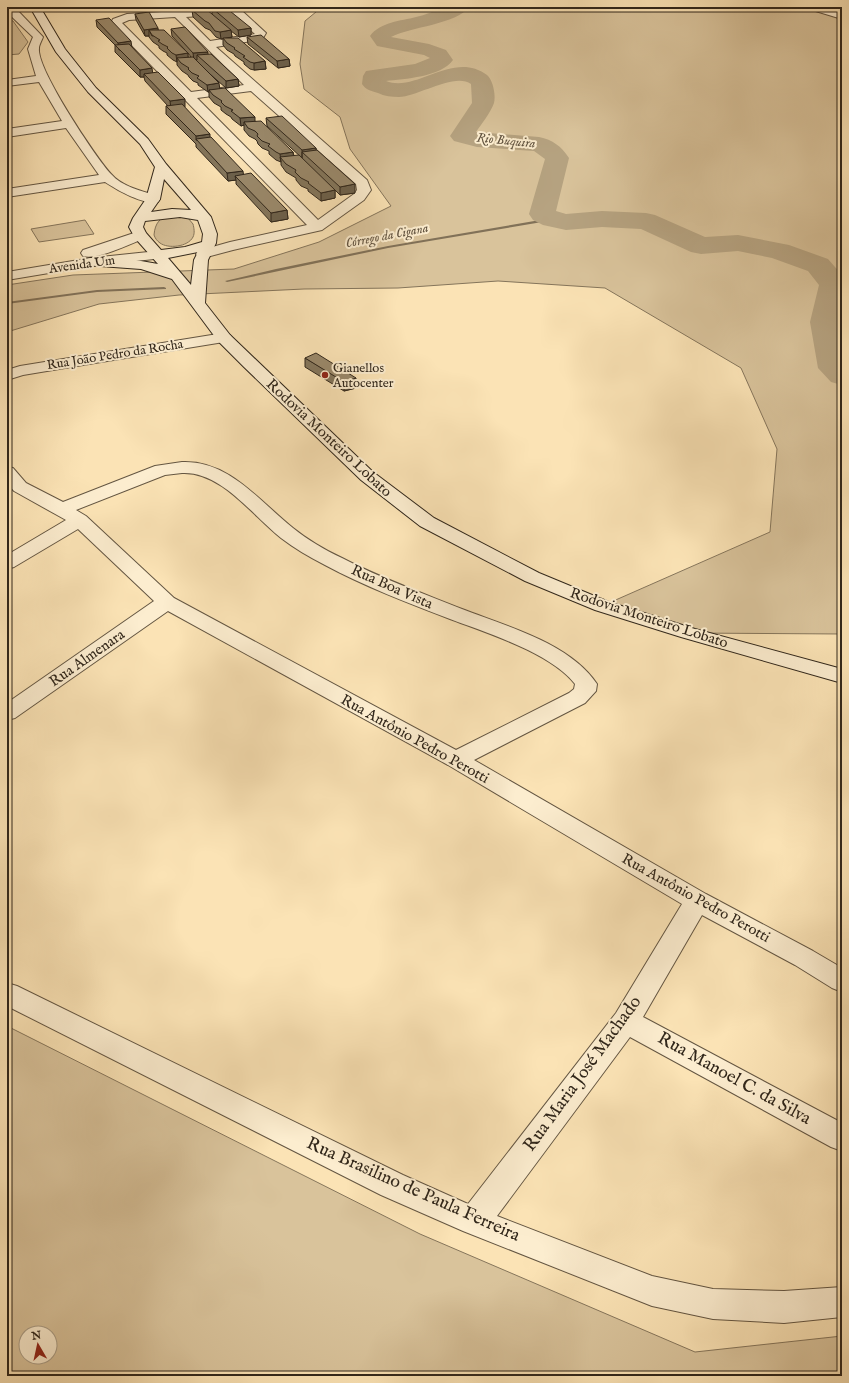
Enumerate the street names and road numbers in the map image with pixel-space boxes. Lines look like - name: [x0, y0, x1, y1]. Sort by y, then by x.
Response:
- street label: Avenida Um: [47, 252, 116, 278]
- street label: Rua João Pedro da Rocha: [46, 336, 185, 374]
- street label: Rodovia Monteiro Lobato: [262, 375, 396, 501]
- street label: Rua Boa Vista: [348, 561, 436, 614]
- street label: Rodovia Monteiro Lobato: [567, 583, 731, 653]
- street label: Rua Almenara: [46, 625, 129, 691]
- street label: Rua Antônio Pedro Perotti: [337, 690, 493, 788]
- street label: Rua Antônio Pedro Perotti: [618, 849, 774, 947]
- street label: Rua Maria José Machado: [519, 991, 647, 1156]
- street label: Rua Manoel C. da Silva: [653, 1027, 815, 1131]
- street label: Rua Brasilino de Paula Ferreira: [303, 1132, 523, 1248]

